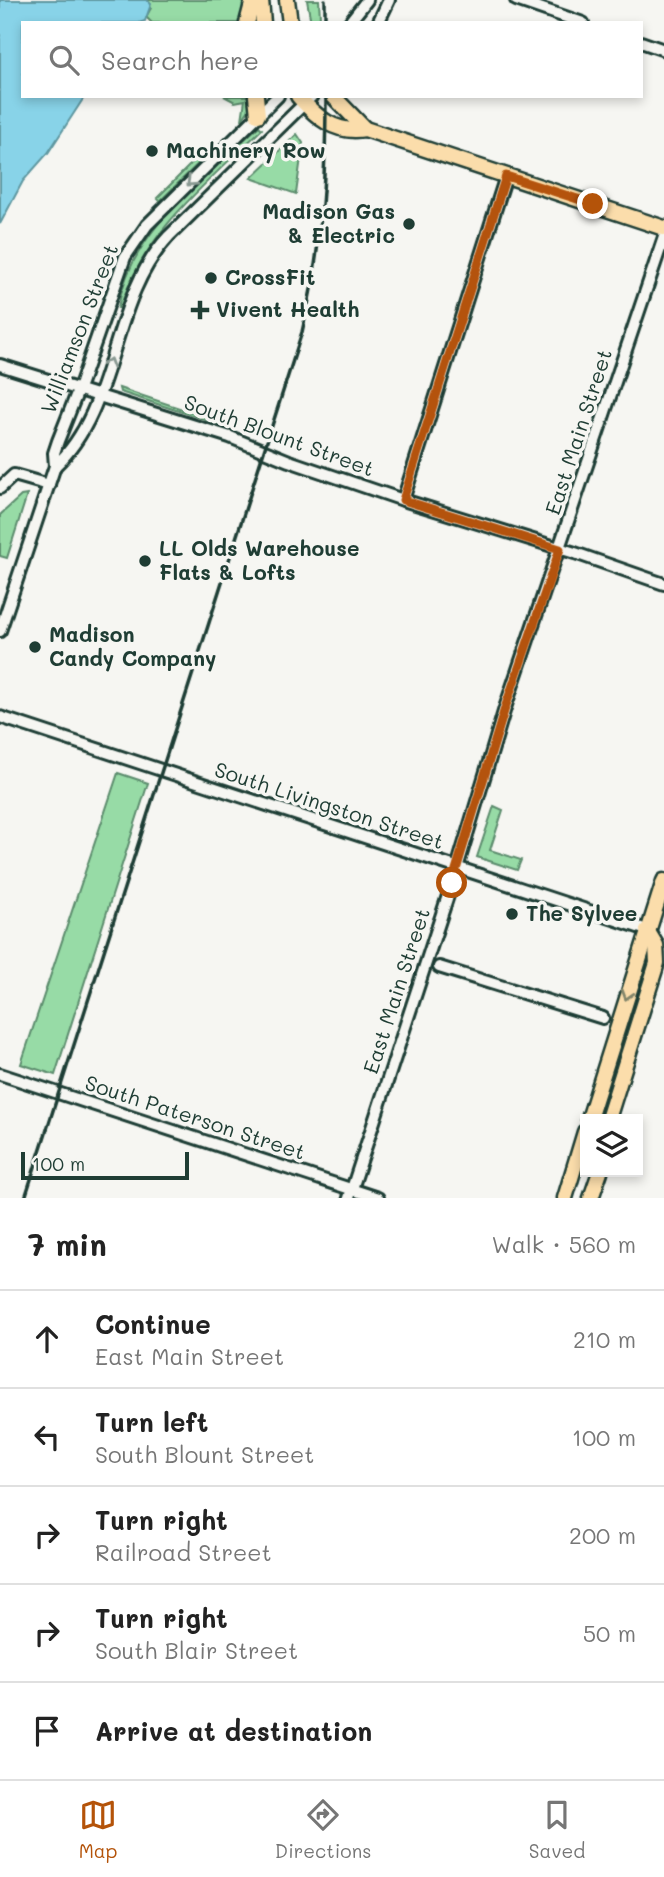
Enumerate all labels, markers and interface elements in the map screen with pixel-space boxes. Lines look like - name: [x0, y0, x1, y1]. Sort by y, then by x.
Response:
- search box: [21, 21, 643, 98]
- icon: search: [45, 41, 83, 79]
- text: Search here: [101, 43, 259, 77]
- place label: Machinery Row: [166, 136, 326, 164]
- marker: Machinery Row: [144, 143, 160, 159]
- one-way arrow: [186, 174, 199, 187]
- route end: [577, 188, 608, 219]
- place label: Madison Gas & Electric: [262, 197, 395, 248]
- marker: Madison Gas & Electric: [401, 216, 417, 232]
- street label: Williamson Street: [34, 240, 123, 417]
- place label: CrossFit: [225, 263, 315, 290]
- marker: CrossFit: [203, 270, 219, 286]
- place label: Vivent Health: [216, 295, 359, 322]
- marker: Vivent Health: [190, 300, 210, 320]
- street label: East Main Street: [538, 345, 617, 518]
- one-way arrow: [100, 357, 115, 369]
- street label: South Blount Street: [181, 388, 378, 482]
- place label: LL Olds Warehouse Flats & Lofts: [159, 534, 359, 585]
- marker: LL Olds Warehouse Flats & Lofts: [137, 553, 153, 569]
- place label: Madison Candy Company: [49, 620, 216, 672]
- marker: Madison Candy Company: [27, 639, 43, 655]
- street label: South Livingston Street: [211, 755, 448, 854]
- route start: [436, 867, 467, 898]
- place label: The Sylvee: [526, 899, 637, 927]
- street label: East Main Street: [356, 904, 435, 1077]
- marker: The Sylvee: [504, 906, 520, 922]
- one-way arrow: [621, 989, 636, 1001]
- street label: South Paterson Street: [82, 1068, 309, 1165]
- map controls: [580, 1114, 643, 1177]
- button: layers: [580, 1114, 643, 1177]
- scale bar: [21, 1149, 189, 1181]
- text: 100 m: [32, 1151, 85, 1176]
- text: 7 min: [28, 1224, 107, 1264]
- text: Walk · 560 m: [492, 1229, 636, 1259]
- text: Continue: [95, 1307, 211, 1341]
- icon: ahead: [28, 1320, 66, 1358]
- text: 210 m: [573, 1324, 636, 1354]
- text: East Main Street: [95, 1341, 284, 1371]
- text: Turn left: [95, 1405, 208, 1439]
- icon: left: [28, 1418, 66, 1456]
- text: 100 m: [572, 1422, 636, 1452]
- text: South Blount Street: [95, 1439, 314, 1469]
- text: Turn right: [95, 1503, 228, 1537]
- icon: right: [28, 1516, 66, 1554]
- text: 200 m: [569, 1520, 636, 1550]
- text: Railroad Street: [95, 1537, 272, 1567]
- text: Turn right: [95, 1601, 228, 1635]
- icon: right: [28, 1614, 66, 1652]
- text: 50 m: [583, 1618, 636, 1648]
- text: South Blair Street: [95, 1635, 298, 1665]
- icon: arrive: [28, 1712, 66, 1750]
- text: Arrive at destination: [95, 1714, 372, 1748]
- tab: Map: [79, 1796, 117, 1863]
- tab: Directions: [275, 1796, 371, 1863]
- tab: Saved: [529, 1796, 585, 1863]

